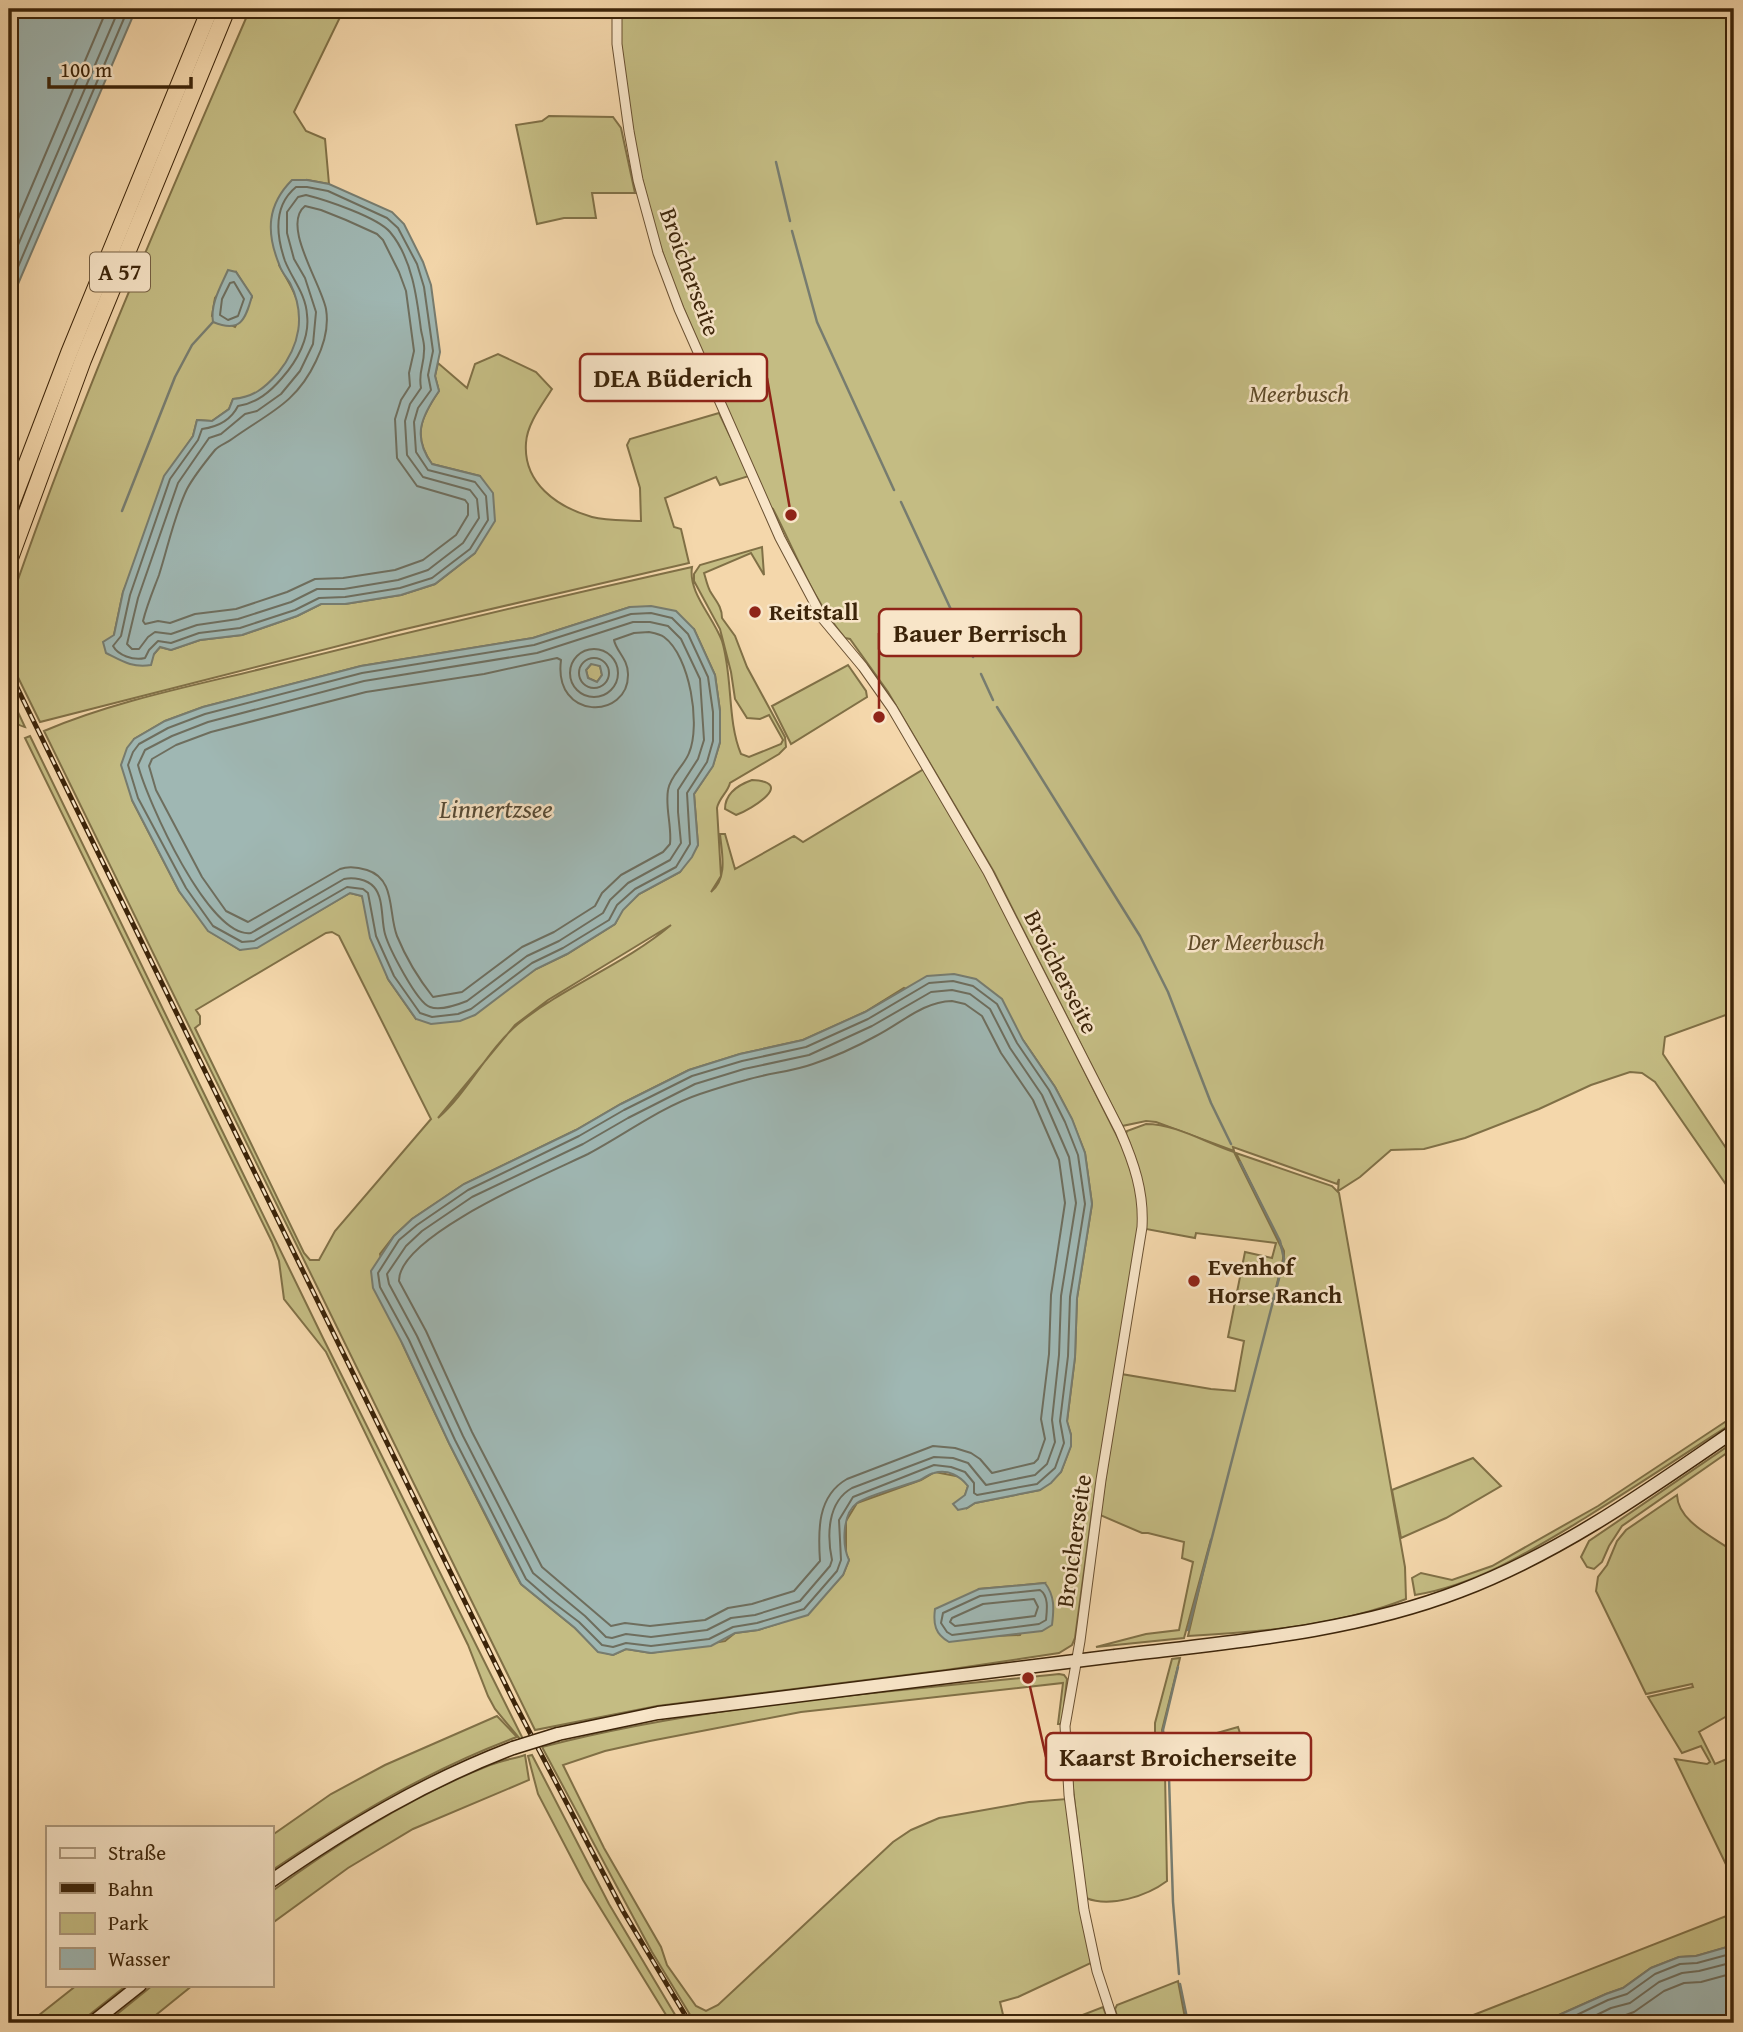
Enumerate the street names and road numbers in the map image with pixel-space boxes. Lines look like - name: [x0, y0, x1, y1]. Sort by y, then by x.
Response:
- street label: Broicherseite: [651, 203, 730, 341]
- road number: A 57: [90, 252, 150, 292]
- street label: Broicherseite: [1015, 904, 1108, 1040]
- street label: Broicherseite: [1047, 1472, 1100, 1610]

